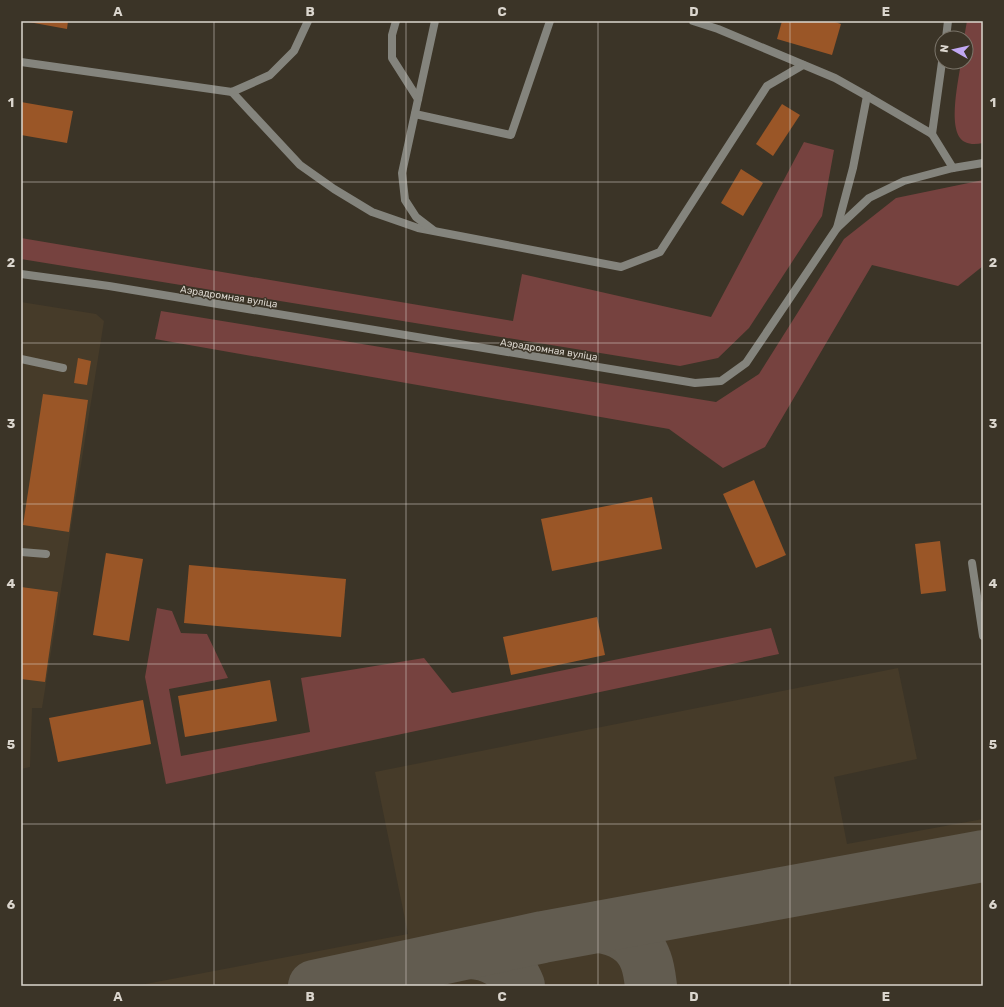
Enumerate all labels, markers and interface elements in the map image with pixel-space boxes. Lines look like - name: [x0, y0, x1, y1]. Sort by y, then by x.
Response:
- text: A: [113, 4, 123, 19]
- text: B: [305, 4, 315, 19]
- text: C: [497, 4, 507, 19]
- text: D: [689, 4, 699, 19]
- text: E: [882, 4, 890, 19]
- north arrow: [934, 30, 974, 70]
- text: N: [938, 44, 952, 54]
- text: 1: [8, 95, 14, 110]
- text: 1: [990, 95, 996, 110]
- text: 2: [7, 255, 15, 270]
- text: 2: [989, 255, 997, 270]
- street label: Аэрадромная вуліца: [179, 283, 278, 311]
- street label: Аэрадромная вуліца: [499, 336, 598, 364]
- text: 3: [7, 416, 16, 431]
- text: 3: [989, 416, 998, 431]
- text: 4: [7, 576, 16, 591]
- text: 4: [989, 576, 998, 591]
- text: 5: [7, 737, 15, 752]
- text: 5: [989, 737, 997, 752]
- text: 6: [7, 897, 16, 912]
- text: 6: [989, 897, 998, 912]
- text: A: [113, 989, 123, 1004]
- text: B: [305, 989, 315, 1004]
- text: C: [497, 989, 507, 1004]
- text: D: [689, 989, 699, 1004]
- text: E: [882, 989, 890, 1004]

